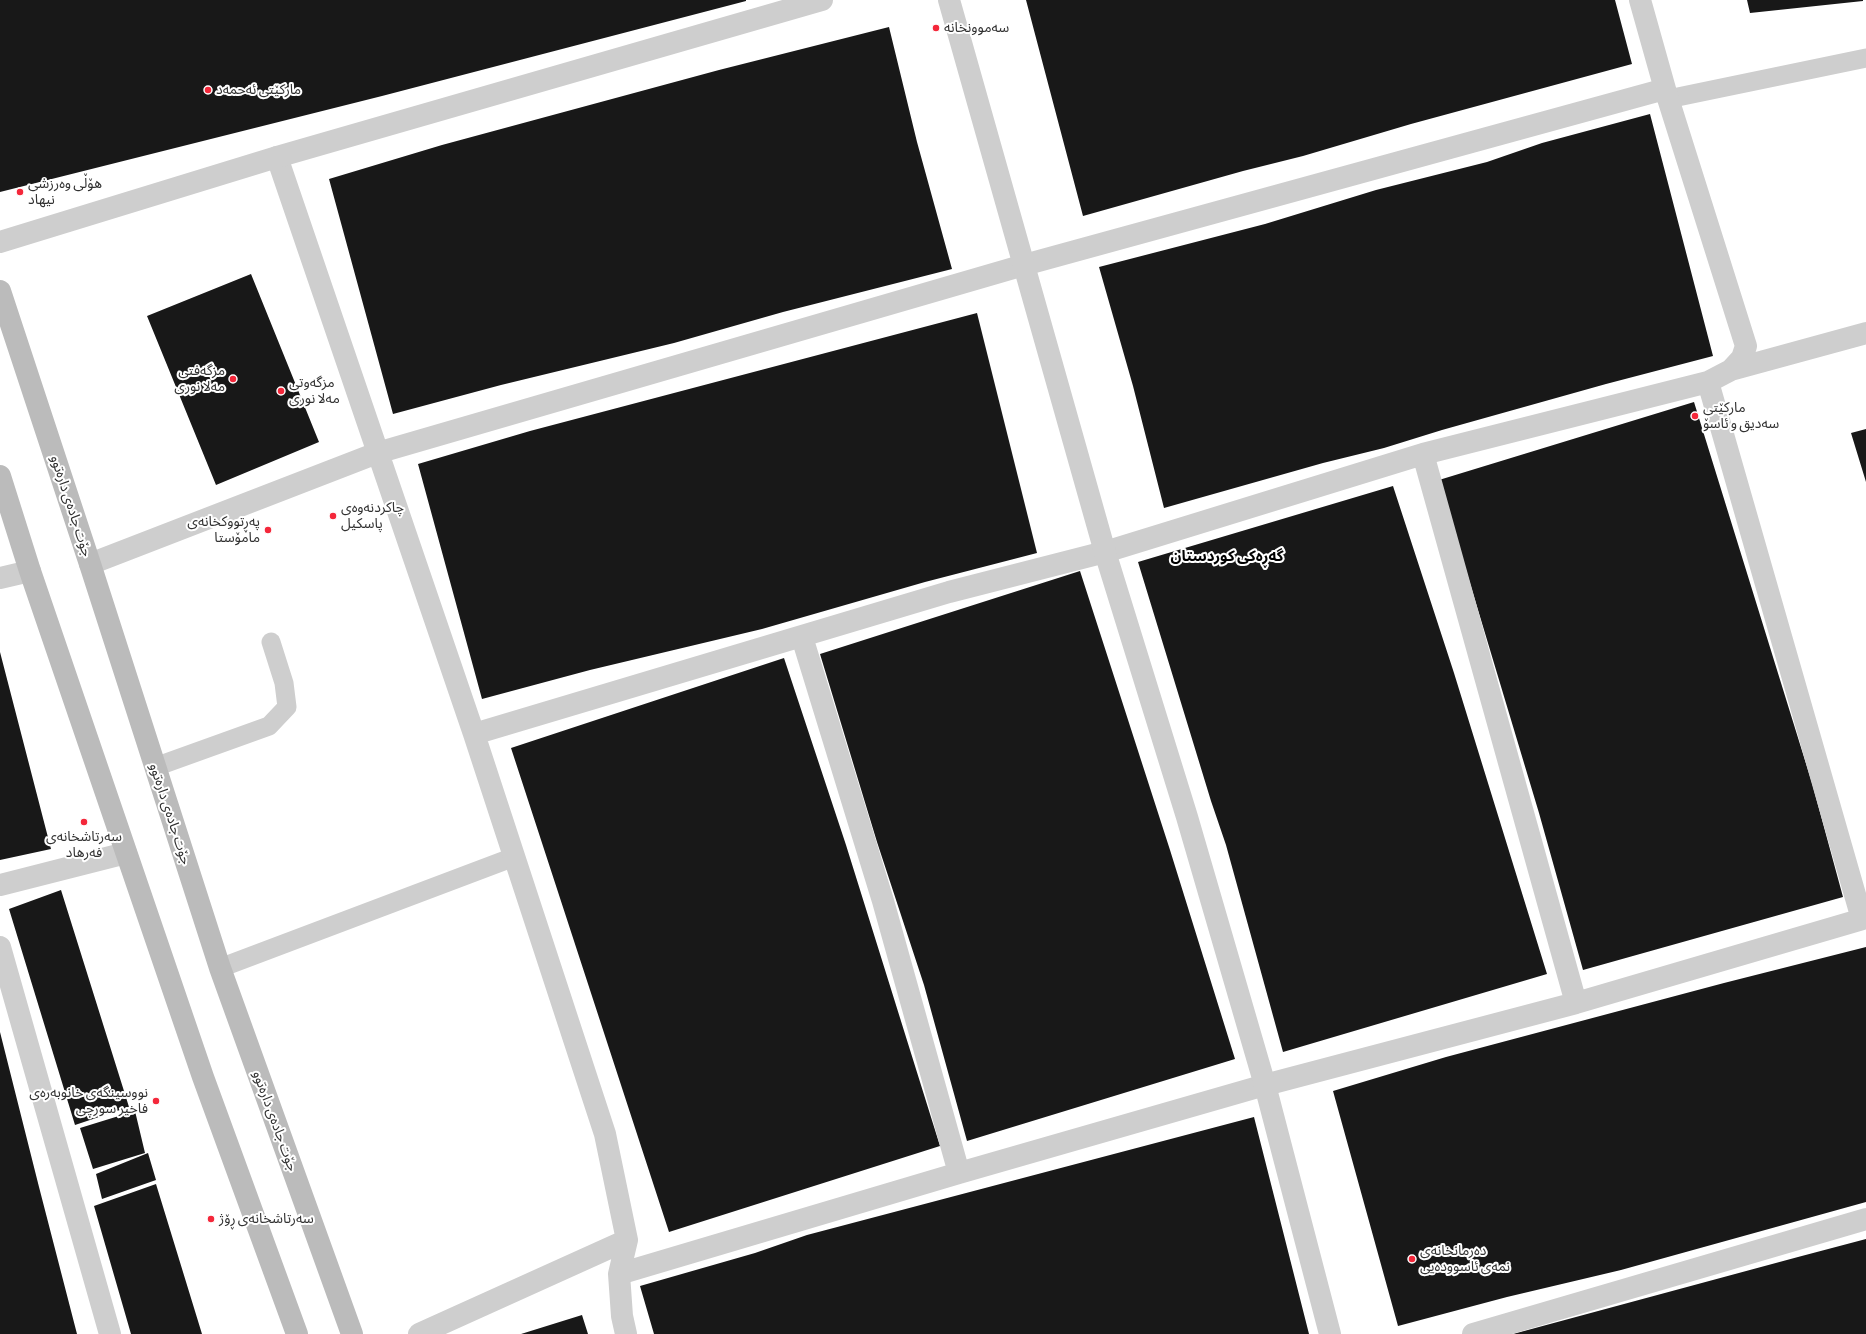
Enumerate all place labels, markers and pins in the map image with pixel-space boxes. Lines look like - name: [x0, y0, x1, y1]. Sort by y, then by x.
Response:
- place label: سەموونخانە: [944, 20, 1009, 36]
- marker: سەموونخانە: [931, 23, 941, 33]
- place label: مارکێتی ئەحمەد: [216, 82, 301, 98]
- marker: مارکێتی ئەحمەد: [203, 85, 213, 95]
- place label: هۆڵی وەرزشی نیهاد: [28, 176, 102, 208]
- marker: هۆڵی وەرزشی نیهاد: [15, 187, 25, 197]
- place label: مزگەفتی مەلا نوری: [174, 363, 225, 396]
- marker: مزگەفتی مەلا نوری: [228, 374, 238, 384]
- place label: مزگەوتی مەلا نوری: [289, 375, 340, 408]
- marker: مزگەوتی مەلا نوری: [276, 386, 286, 396]
- place label: مارکێتی سەدیق و ئاسۆ: [1703, 400, 1779, 432]
- marker: مارکێتی سەدیق و ئاسۆ: [1690, 411, 1700, 421]
- place label: چاکردنەوەی پاسکیل: [341, 500, 404, 532]
- marker: چاکردنەوەی پاسکیل: [328, 511, 338, 521]
- place label: پەڕتووکخانەی مامۆستا: [187, 514, 260, 546]
- marker: پەڕتووکخانەی مامۆستا: [263, 525, 273, 535]
- marker: سەرتاشخانەی فەرهاد: [79, 817, 89, 827]
- place label: سەرتاشخانەی فەرهاد: [46, 829, 122, 862]
- place label: نووسینگەی خانوبەرەی فاخیر سورچی: [29, 1085, 148, 1118]
- marker: نووسینگەی خانوبەرەی فاخیر سورچی: [151, 1096, 161, 1106]
- place label: سەرتاشخانەی ڕۆژ: [219, 1211, 314, 1227]
- marker: سەرتاشخانەی ڕۆژ: [206, 1214, 216, 1224]
- place label: دەرمانخانەی نمەی ئاسوودەیی: [1420, 1243, 1510, 1276]
- marker: دەرمانخانەی نمەی ئاسوودەیی: [1407, 1254, 1417, 1264]

